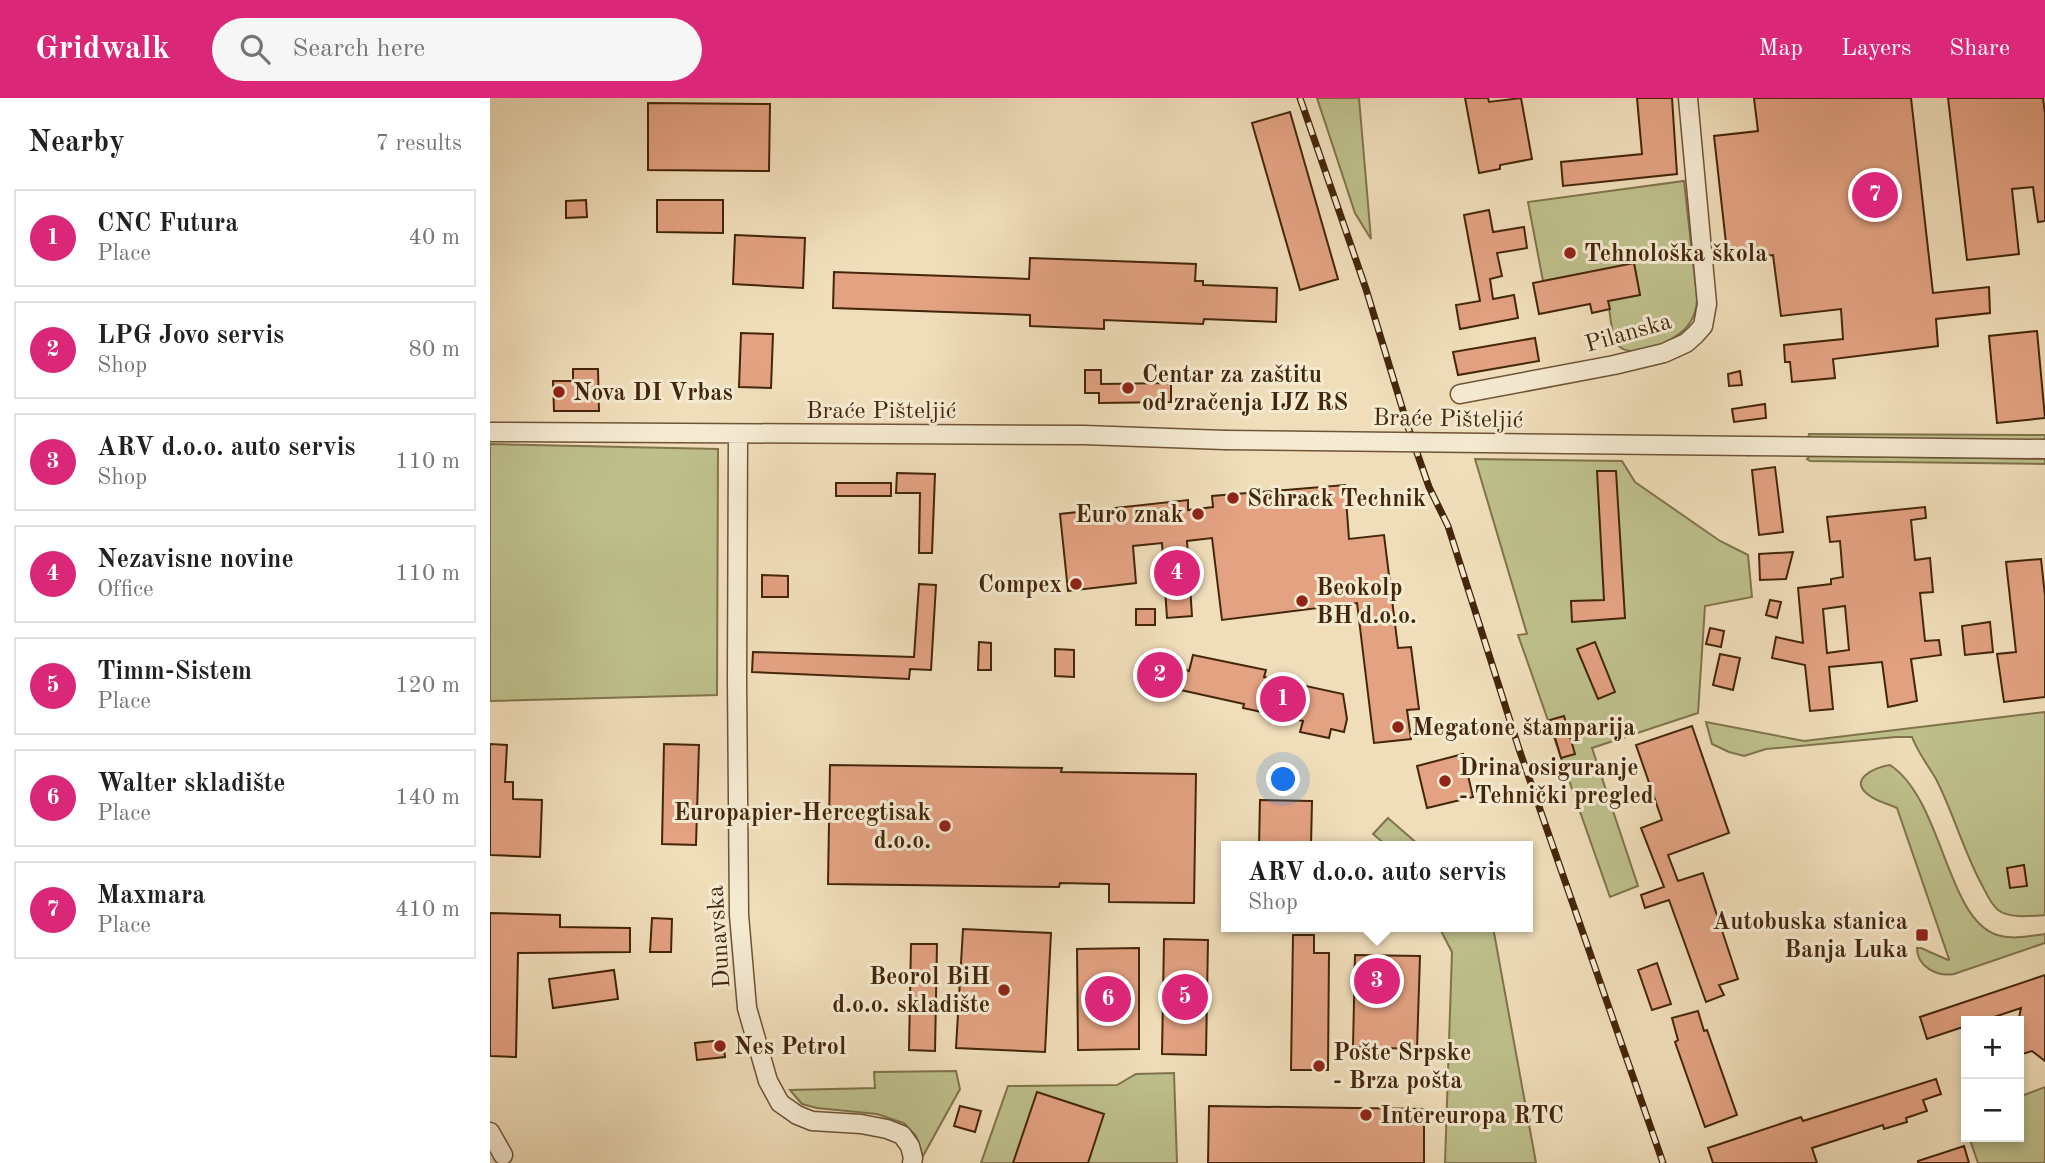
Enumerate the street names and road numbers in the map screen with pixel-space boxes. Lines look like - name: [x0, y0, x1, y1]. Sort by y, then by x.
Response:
- street label: Pilanska: [1583, 310, 1675, 358]
- street label: Braće Pišteljić: [806, 400, 956, 424]
- street label: Braće Pišteljić: [1373, 407, 1523, 433]
- street label: Dunavska: [704, 884, 736, 989]

